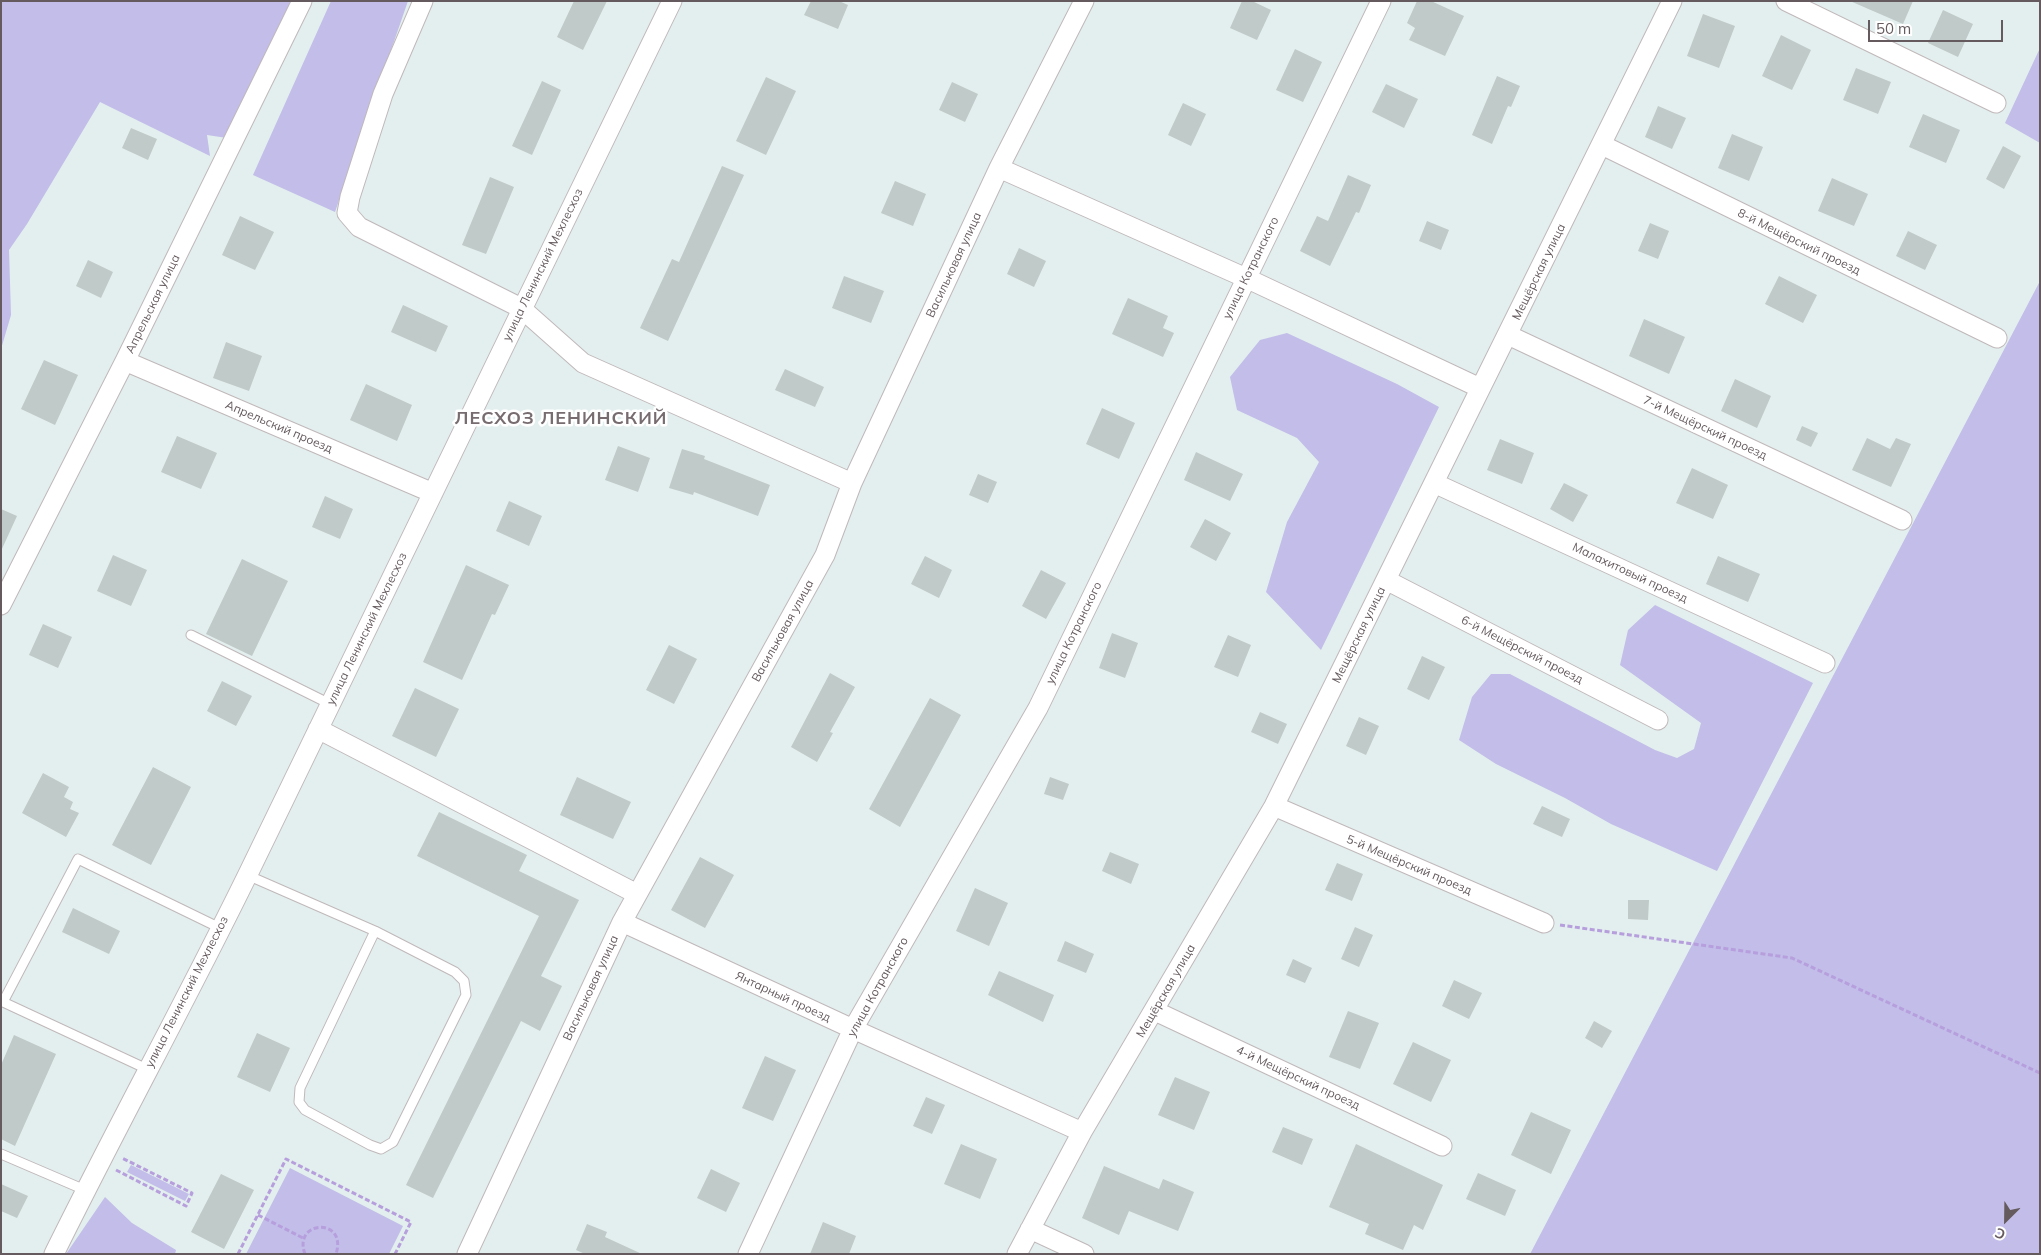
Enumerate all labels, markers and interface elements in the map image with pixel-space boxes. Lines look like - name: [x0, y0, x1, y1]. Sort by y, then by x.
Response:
- scale bar: [1871, 10, 2006, 42]
- text: 50 m: [1876, 19, 1911, 38]
- street label: улица Ленинский Мехлесхоз: [500, 186, 586, 344]
- street label: 8-й Мещёрский проезд: [1735, 206, 1863, 278]
- street label: Васильковая улица: [923, 210, 985, 320]
- street label: улица Котранского: [1220, 215, 1282, 321]
- street label: Мещёрская улица: [1509, 221, 1569, 323]
- street label: Апрельская улица: [123, 252, 183, 356]
- street label: 7-й Мещёрский проезд: [1641, 393, 1769, 463]
- street label: Апрельский проезд: [223, 398, 335, 456]
- district label: ЛЕСХОЗ ЛЕНИНСКИЙ: [453, 408, 669, 430]
- street label: Малахитовый проезд: [1570, 540, 1690, 606]
- street label: улица Ленинский Мехлесхоз: [324, 550, 410, 708]
- street label: Васильковая улица: [749, 577, 817, 685]
- street label: улица Котранского: [1043, 580, 1105, 686]
- street label: Мещёрская улица: [1329, 584, 1389, 686]
- street label: 6-й Мещёрский проезд: [1459, 613, 1585, 687]
- street label: 5-й Мещёрский проезд: [1344, 832, 1474, 898]
- street label: улица Ленинский Мехлесхоз: [142, 914, 232, 1070]
- street label: Васильковая улица: [560, 933, 622, 1043]
- street label: улица Котранского: [845, 935, 911, 1039]
- street label: Мещёрская улица: [1133, 942, 1199, 1040]
- street label: Янтарный проезд: [733, 969, 833, 1025]
- street label: 4-й Мещёрский проезд: [1234, 1043, 1362, 1113]
- north arrow: [1981, 1195, 2031, 1245]
- text: С: [1992, 1224, 2008, 1244]

